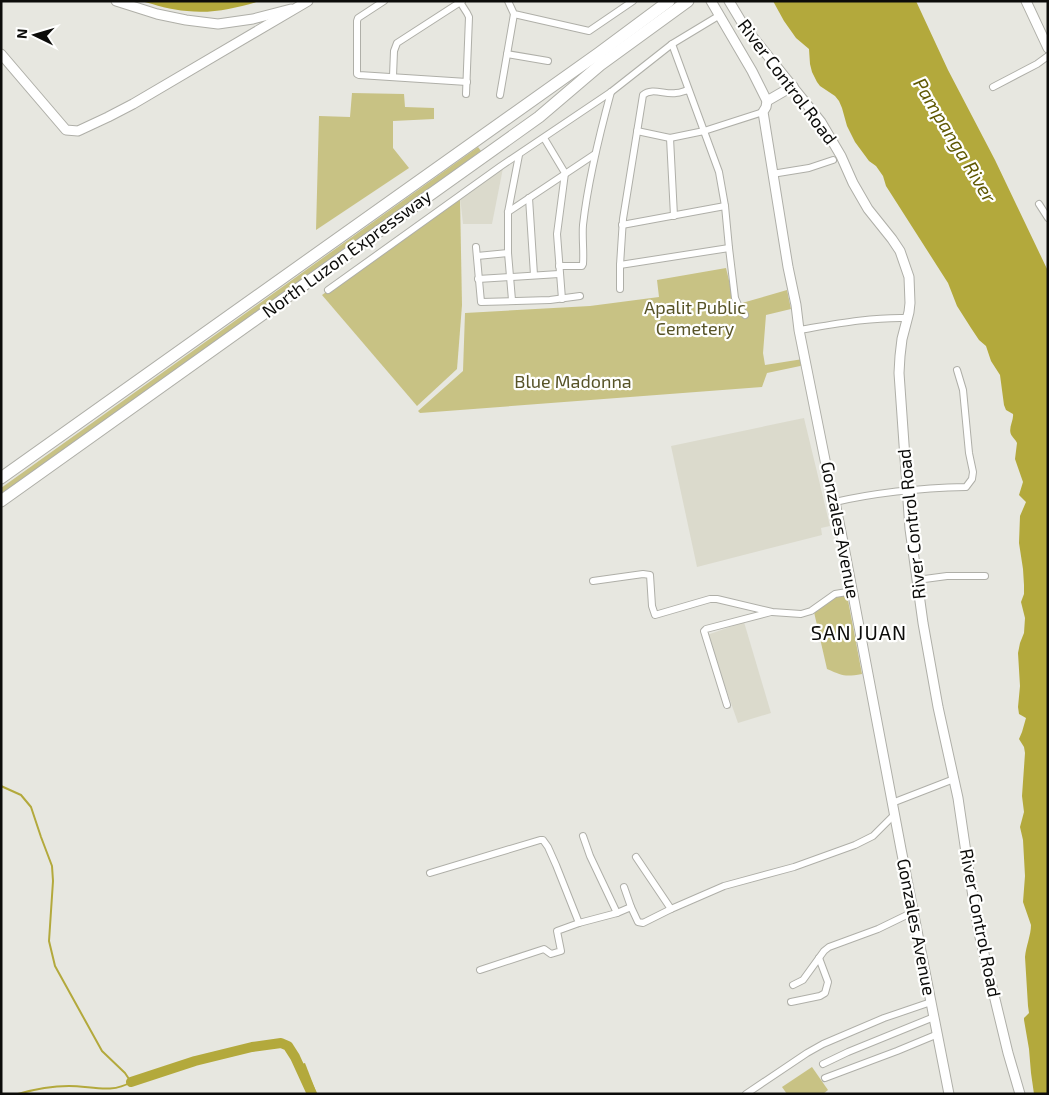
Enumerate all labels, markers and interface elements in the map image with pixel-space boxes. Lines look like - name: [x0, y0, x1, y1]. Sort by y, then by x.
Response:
- north arrow: [10, 10, 60, 60]
- street label: River Control Road: [734, 15, 842, 148]
- text: N: [13, 28, 30, 40]
- water label: Pampanga River: [909, 73, 1002, 207]
- street label: North Luzon Expressway: [257, 184, 436, 322]
- park label: Apalit Public Cemetery: [644, 296, 746, 339]
- park label: Blue Madonna: [514, 370, 632, 392]
- street label: River Control Road: [892, 448, 930, 600]
- street label: Gonzales Avenue: [817, 459, 865, 600]
- district label: SAN JUAN: [811, 620, 907, 644]
- street label: River Control Road: [956, 847, 1006, 999]
- street label: Gonzales Avenue: [893, 856, 941, 997]

